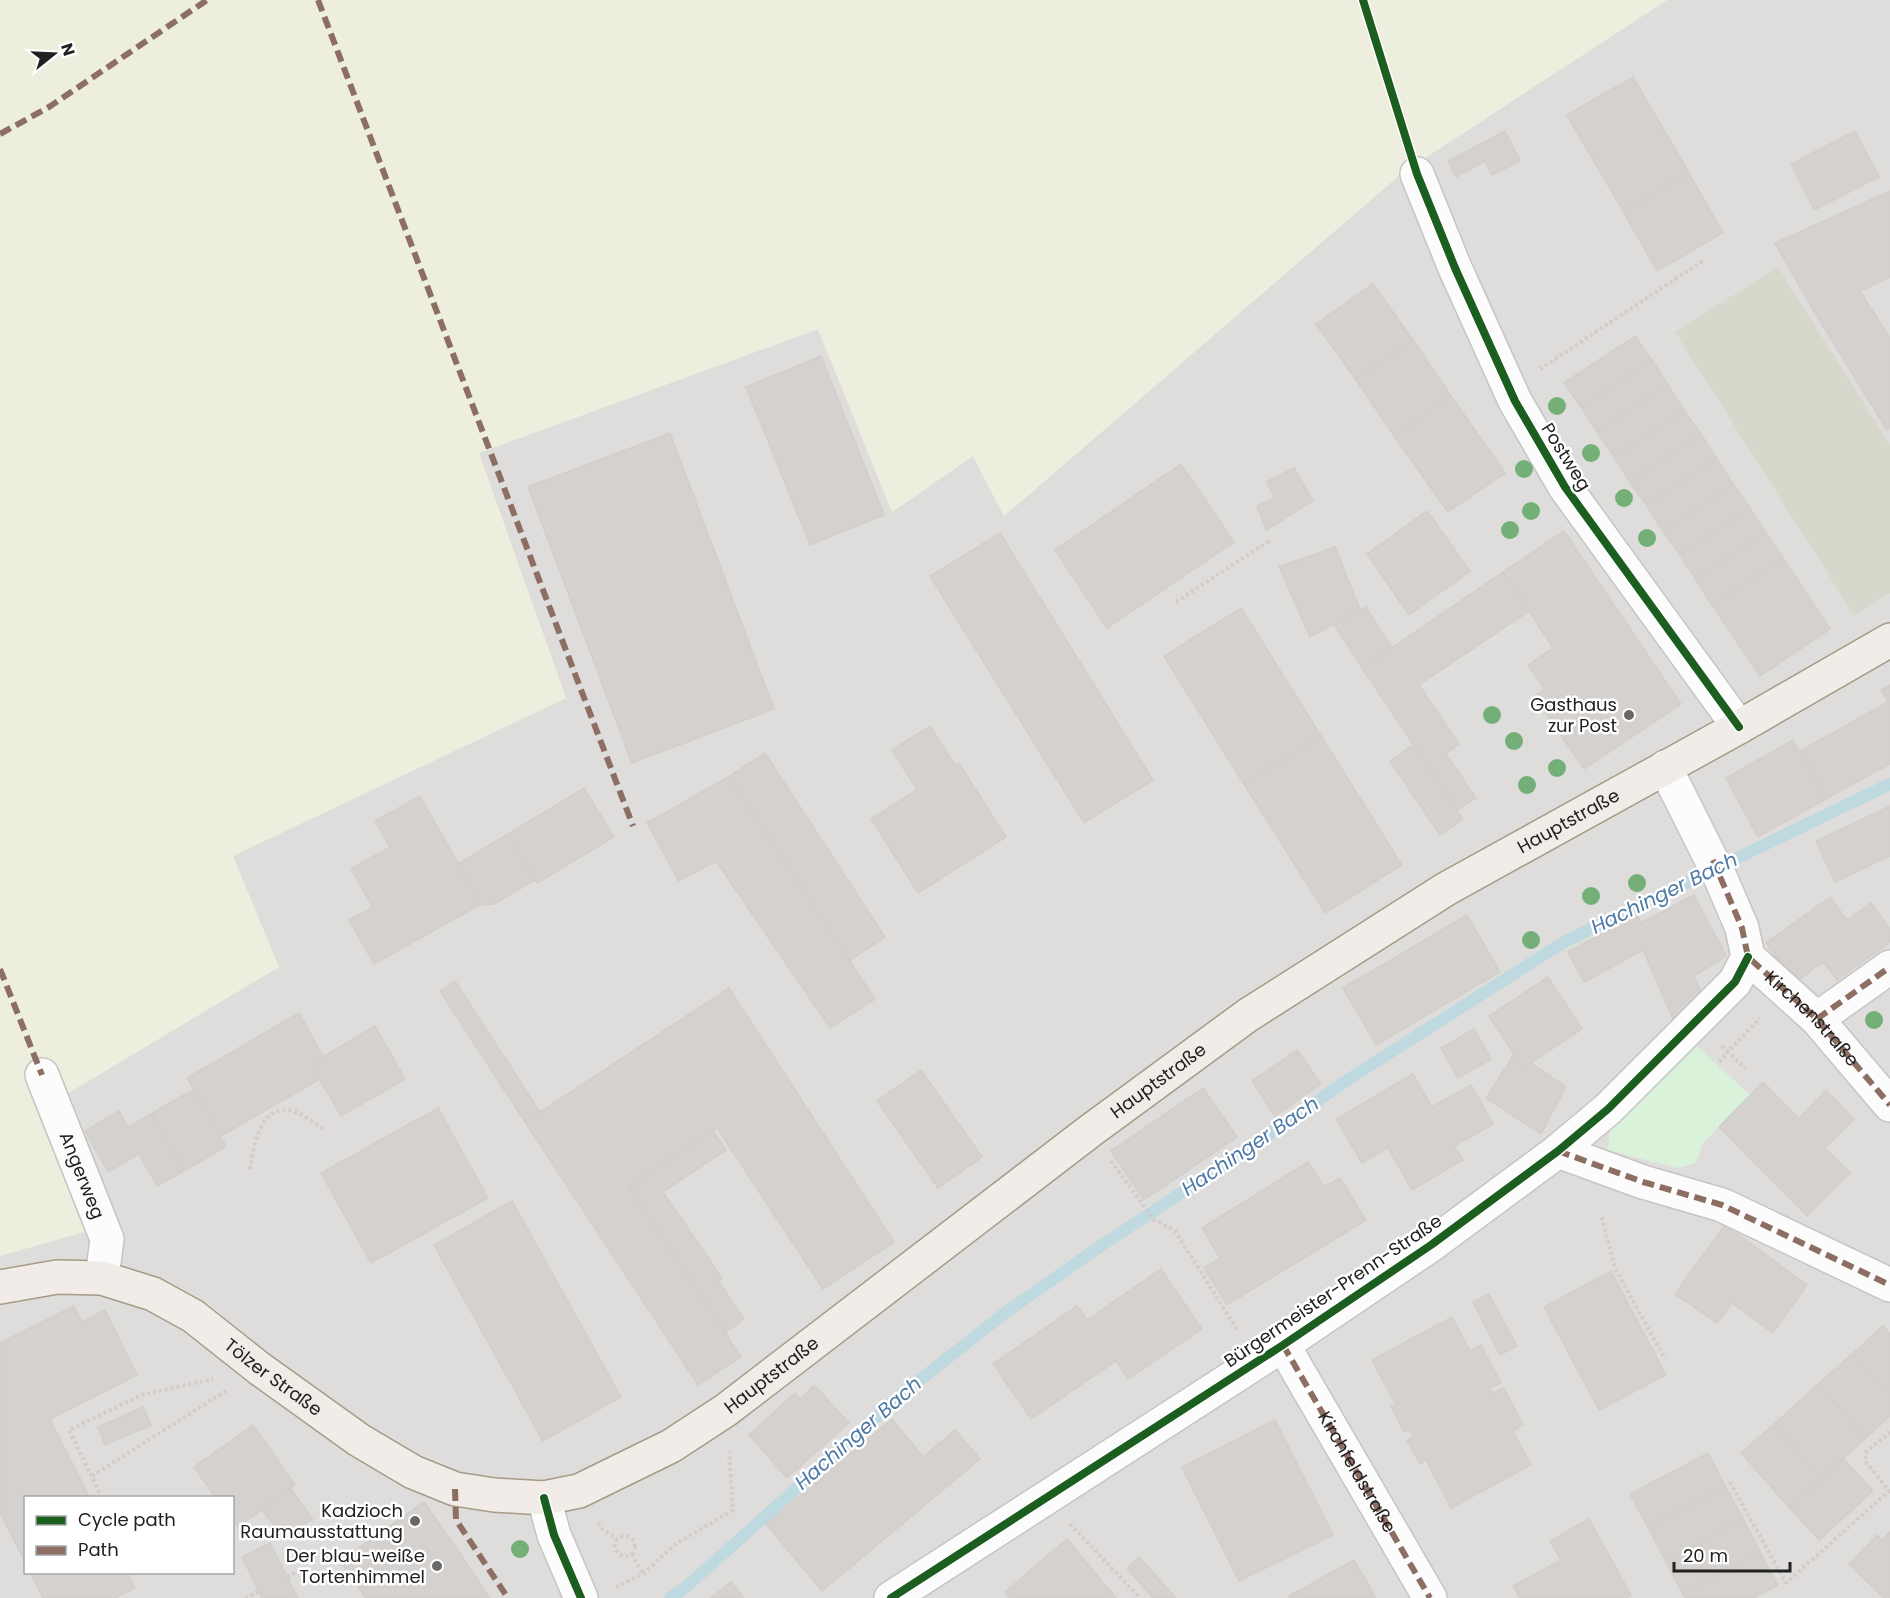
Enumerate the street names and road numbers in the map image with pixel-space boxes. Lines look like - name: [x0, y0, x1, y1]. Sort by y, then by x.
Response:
- street label: Postweg: [1536, 418, 1597, 496]
- street label: Hauptstraße: [1513, 783, 1624, 859]
- street label: Kirchenstraße: [1759, 965, 1865, 1072]
- street label: Hauptstraße: [1105, 1037, 1211, 1124]
- street label: Angerweg: [54, 1128, 111, 1223]
- street label: Bürgermeister-Prenn-Straße: [1219, 1208, 1447, 1373]
- street label: Hauptstraße: [719, 1330, 824, 1419]
- street label: Tölzer Straße: [219, 1332, 327, 1422]
- street label: Kirchfeldstraße: [1312, 1407, 1402, 1537]

